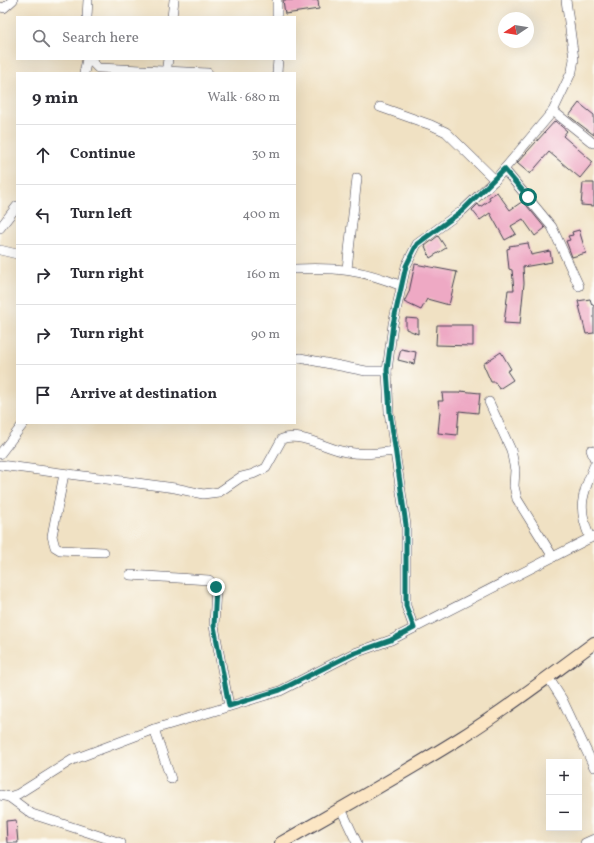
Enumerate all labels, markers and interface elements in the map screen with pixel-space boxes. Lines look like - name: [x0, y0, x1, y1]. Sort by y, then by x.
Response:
- north arrow: [498, 12, 534, 48]
- search box: [16, 16, 296, 60]
- icon: search: [30, 27, 52, 49]
- text: Search here: [62, 28, 139, 49]
- text: 9 min: [32, 87, 78, 110]
- text: Walk · 680 m: [208, 89, 280, 107]
- icon: ahead: [32, 144, 54, 166]
- text: Continue: [70, 144, 135, 165]
- text: 30 m: [252, 146, 280, 164]
- route start: [519, 188, 537, 206]
- icon: left: [32, 204, 54, 226]
- text: Turn left: [70, 204, 132, 225]
- text: 400 m: [243, 206, 280, 224]
- icon: right: [32, 264, 54, 286]
- text: Turn right: [70, 264, 144, 285]
- text: 160 m: [246, 266, 280, 284]
- icon: right: [32, 324, 54, 346]
- text: Turn right: [70, 324, 144, 345]
- text: 90 m: [251, 326, 280, 344]
- icon: arrive: [32, 384, 54, 406]
- text: Arrive at destination: [70, 384, 217, 405]
- route end: [207, 578, 225, 596]
- map controls: [546, 759, 582, 831]
- button: +: [546, 759, 582, 795]
- button: −: [546, 795, 582, 831]

